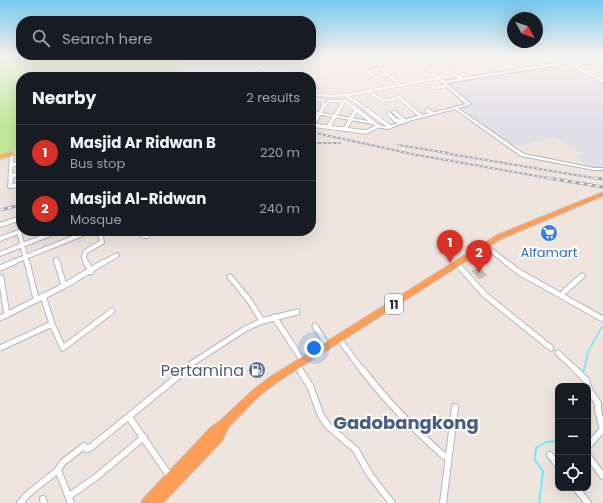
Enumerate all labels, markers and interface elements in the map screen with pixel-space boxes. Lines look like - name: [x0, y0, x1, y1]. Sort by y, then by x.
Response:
- north arrow: [507, 12, 543, 48]
- search box: [16, 16, 316, 60]
- icon: search: [30, 27, 52, 49]
- text: Search here: [62, 28, 152, 49]
- text: Nearby: [32, 86, 96, 110]
- text: 2 results: [246, 88, 300, 107]
- text: Masjid Ar Ridwan B: [70, 132, 216, 153]
- text: 1: [43, 143, 47, 162]
- text: 220 m: [260, 143, 300, 162]
- text: Bus stop: [70, 154, 125, 173]
- text: Masjid Al-Ridwan: [70, 188, 206, 209]
- text: 2: [41, 199, 49, 218]
- text: 240 m: [259, 199, 300, 218]
- text: Mosque: [70, 210, 121, 229]
- supermarket icon: Alfamart: [539, 223, 559, 243]
- pin: 1: [437, 230, 463, 263]
- pin: 2: [466, 240, 492, 273]
- place label: Alfamart: [521, 243, 578, 262]
- road number: 11: [385, 294, 403, 314]
- your location: [304, 338, 324, 358]
- place label: Pertamina: [161, 359, 244, 382]
- fuel station icon: Pertamina: [247, 360, 267, 380]
- map controls: [555, 383, 591, 491]
- button: +: [555, 383, 591, 419]
- district label: Gadobangkong: [333, 410, 479, 435]
- button: −: [555, 419, 591, 455]
- button: locate: [555, 455, 591, 491]

